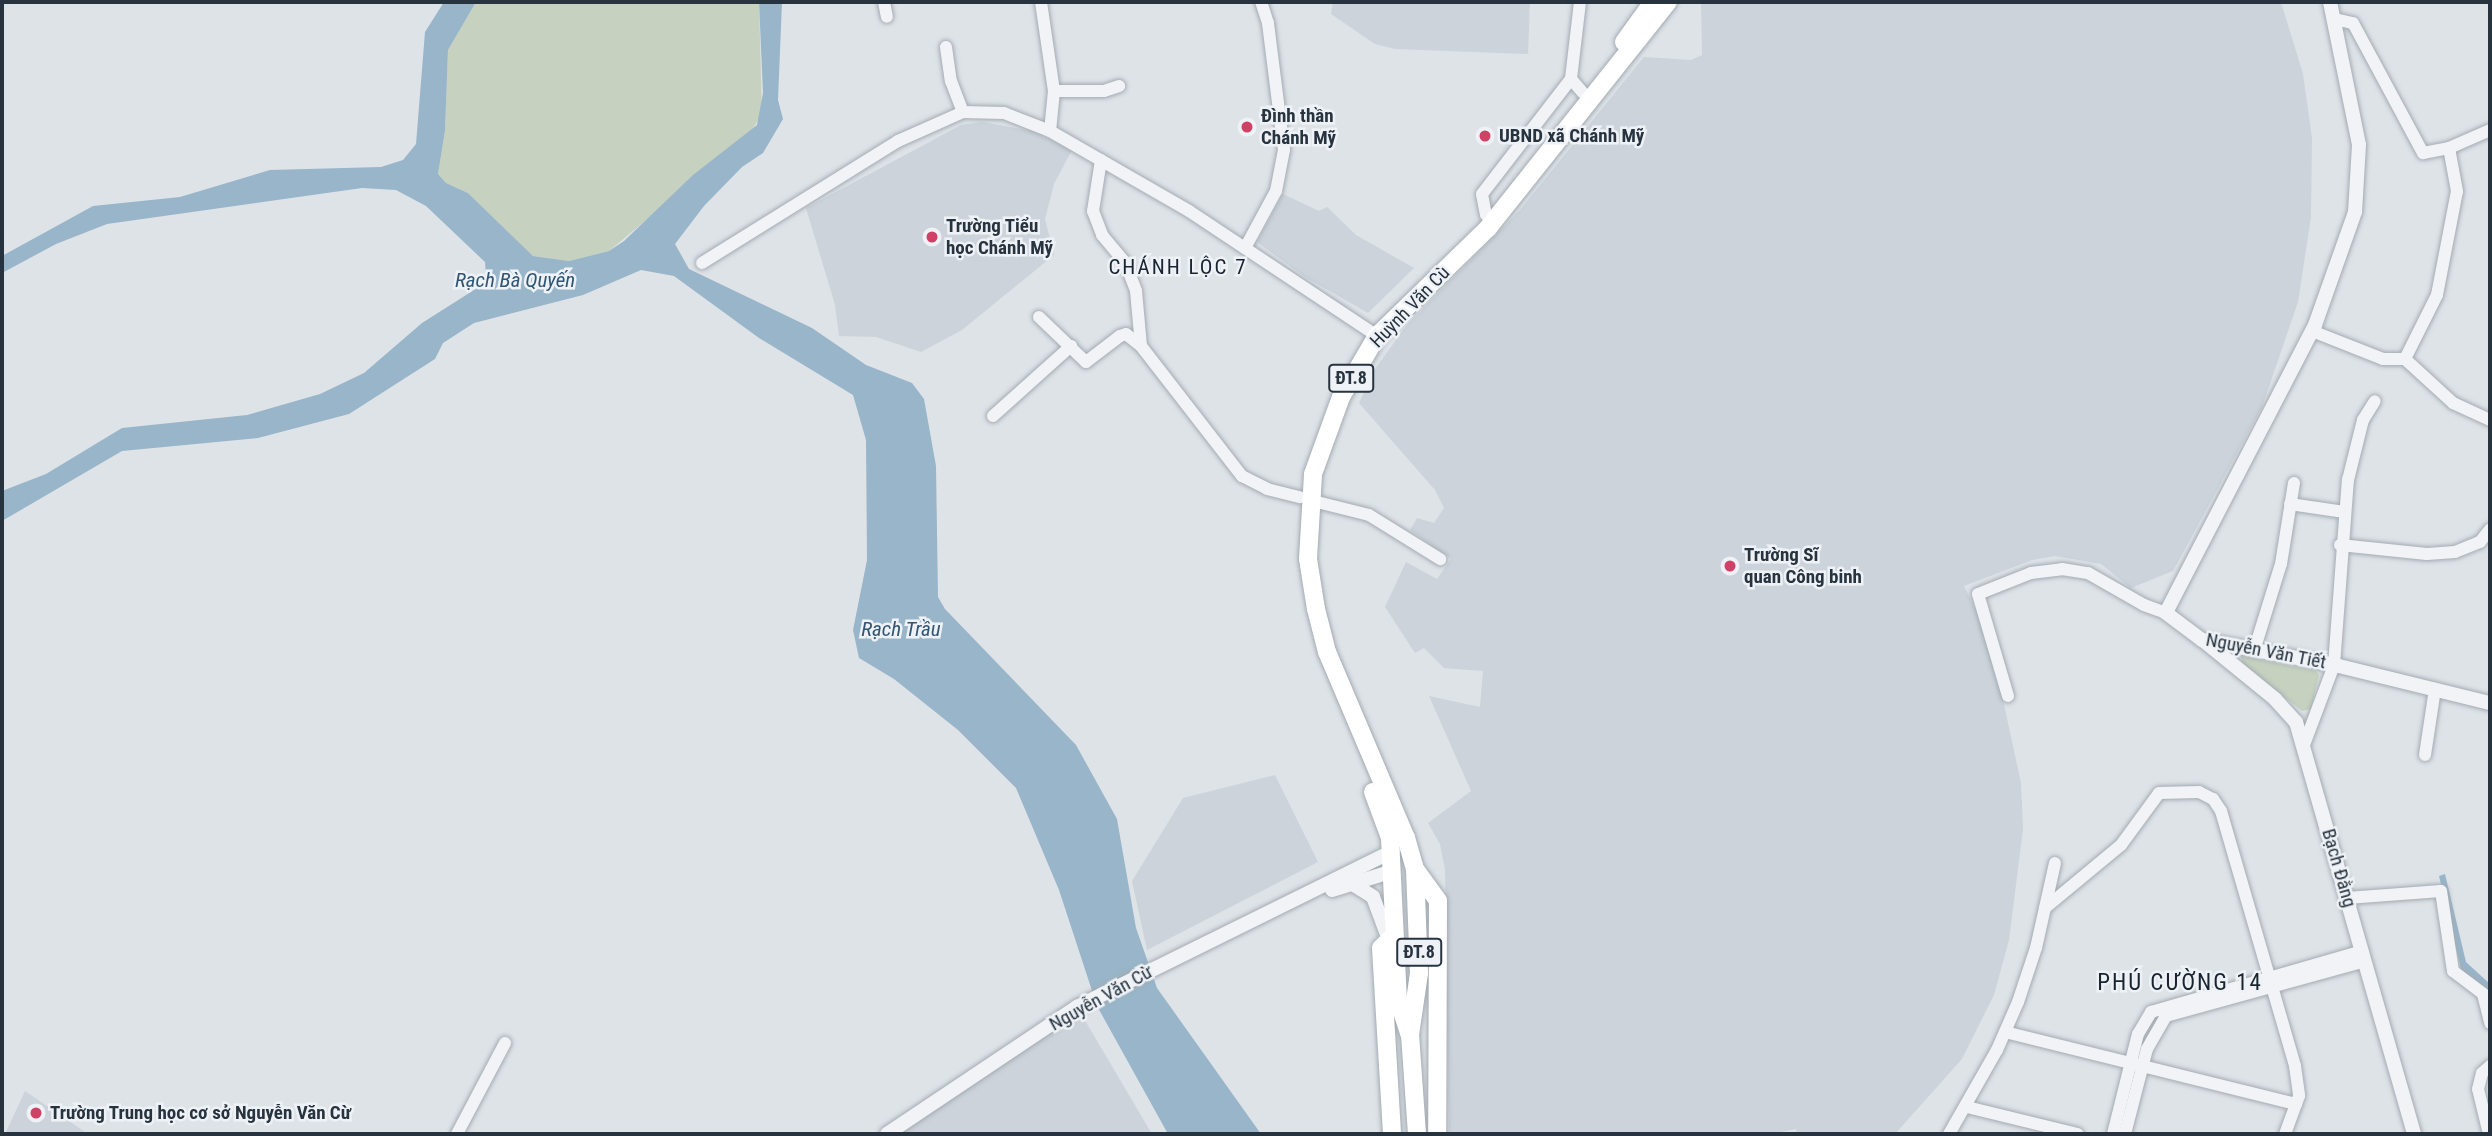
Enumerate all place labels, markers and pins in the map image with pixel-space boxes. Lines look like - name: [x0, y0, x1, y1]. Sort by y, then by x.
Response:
- place label: Đình thần Chánh Mỹ: [1261, 105, 1336, 149]
- marker: Đình thần Chánh Mỹ: [1239, 119, 1255, 135]
- place label: UBND xã Chánh Mỹ: [1499, 125, 1644, 147]
- marker: UBND xã Chánh Mỹ: [1477, 128, 1493, 144]
- place label: Trường Tiểu học Chánh Mỹ: [946, 215, 1053, 259]
- marker: Trường Tiểu học Chánh Mỹ: [924, 229, 940, 245]
- place label: Trường Sĩ quan Công binh: [1744, 544, 1862, 588]
- marker: Trường Sĩ quan Công binh: [1722, 558, 1738, 574]
- place label: Trường Trung học cơ sở Nguyễn Văn Cừ: [50, 1102, 352, 1124]
- marker: Trường Trung học cơ sở Nguyễn Văn Cừ: [28, 1105, 44, 1121]

